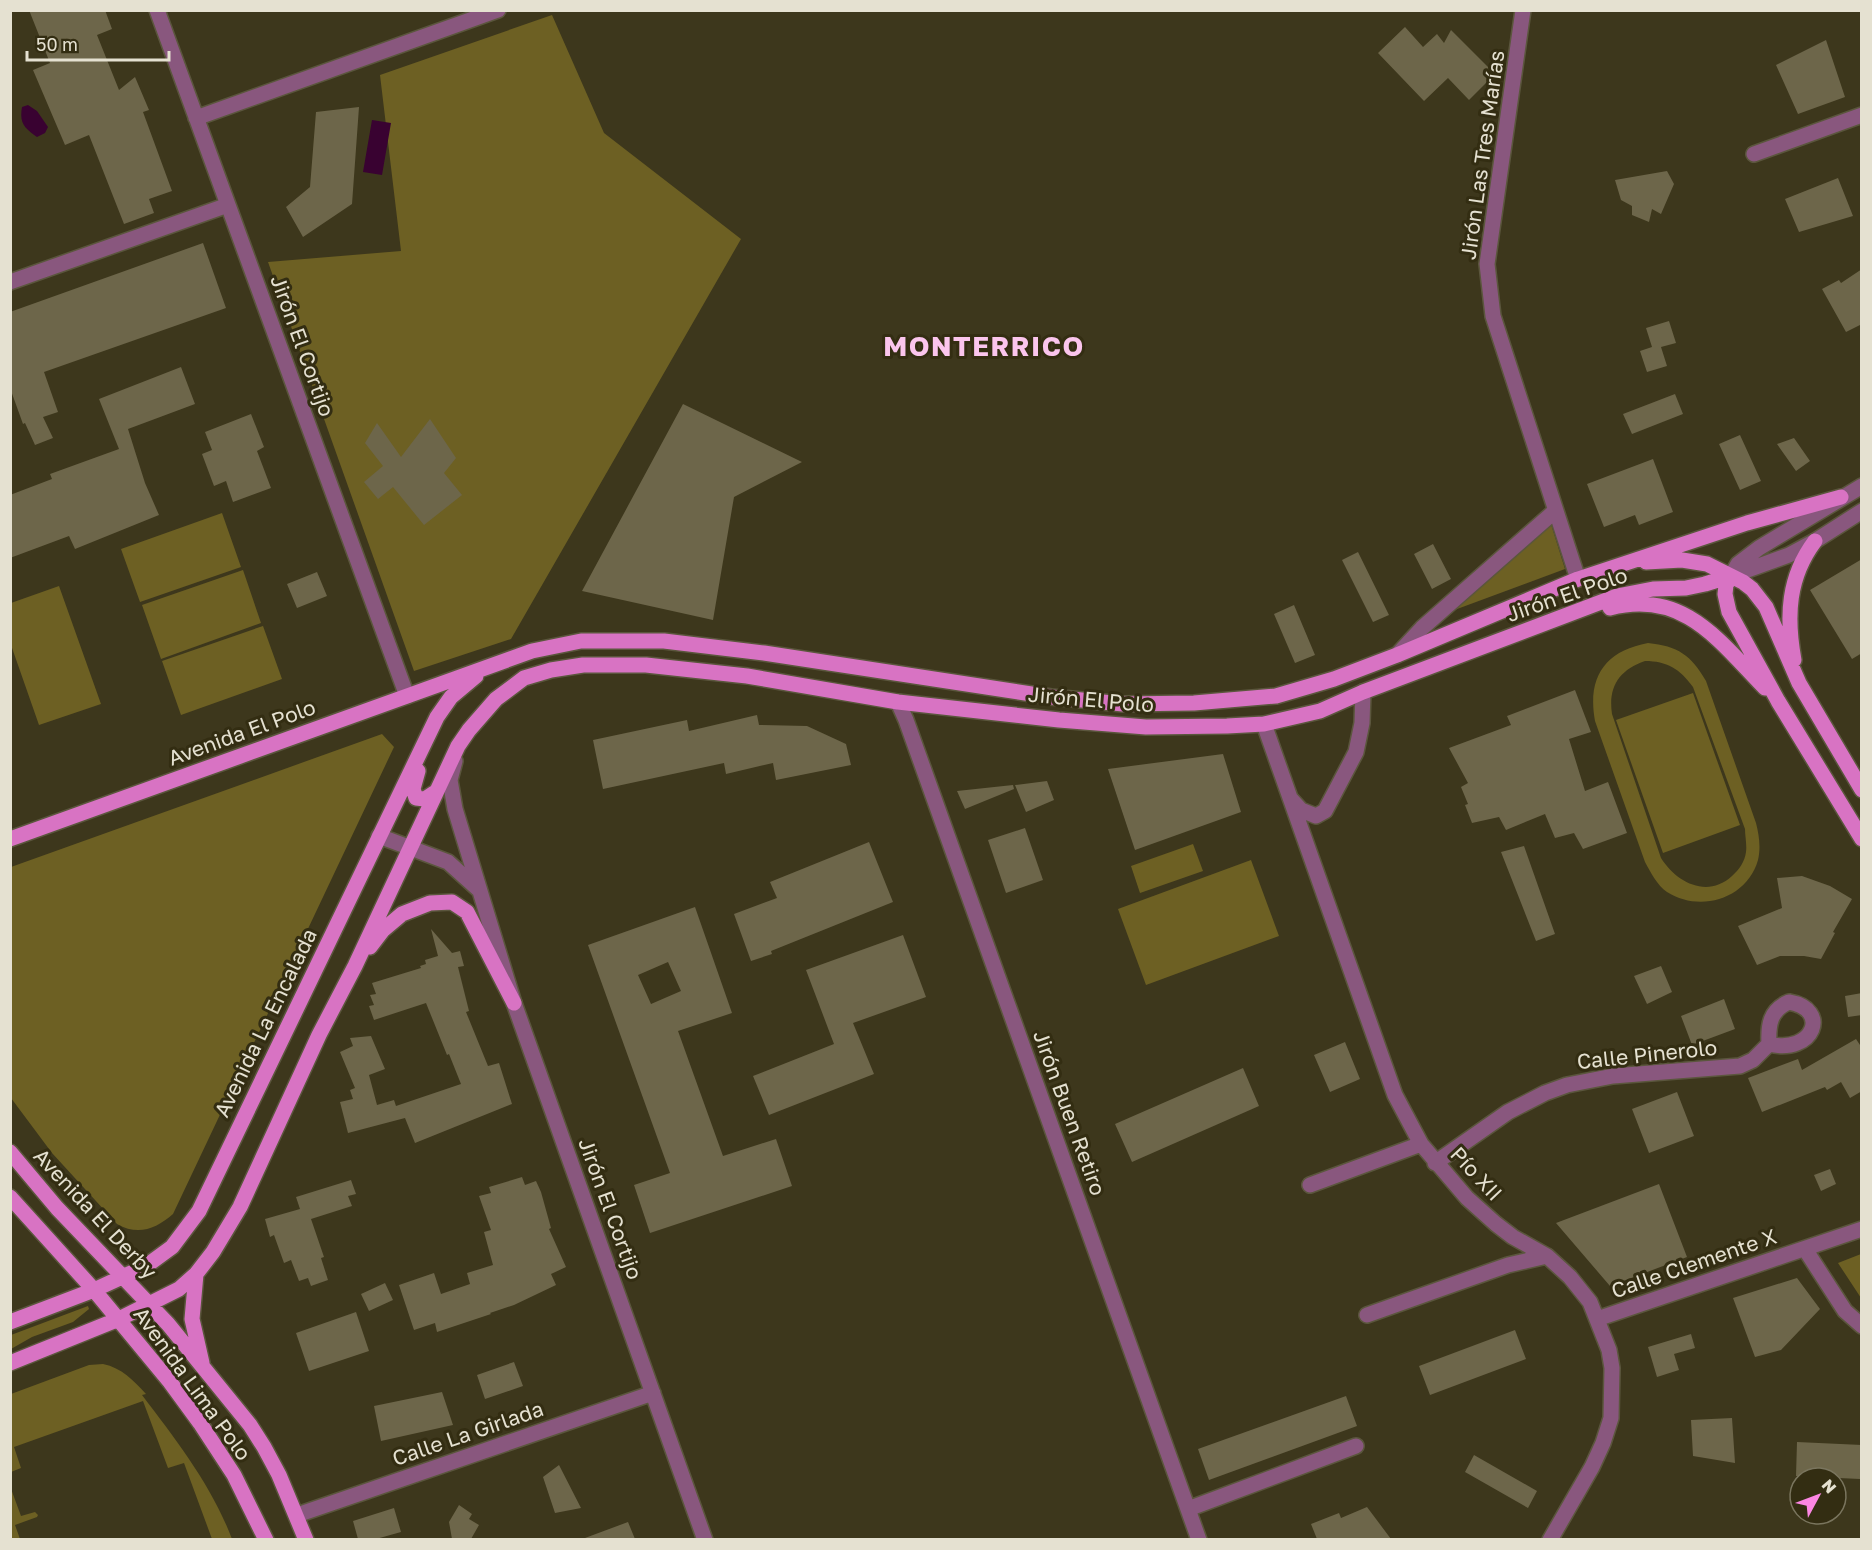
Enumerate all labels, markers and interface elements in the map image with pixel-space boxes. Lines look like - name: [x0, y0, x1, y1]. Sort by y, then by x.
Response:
- scale bar: [27, 24, 170, 62]
- text: 50 m: [36, 33, 78, 55]
- street label: Jirón Las Tres Marías: [1454, 49, 1510, 261]
- street label: Jirón El Cortijo: [265, 271, 341, 420]
- district label: MONTERRICO: [883, 330, 1085, 362]
- street label: Jirón El Polo: [1503, 561, 1631, 627]
- street label: Jirón El Polo: [1027, 681, 1155, 717]
- street label: Avenida El Polo: [164, 693, 319, 771]
- street label: Avenida La Encalada: [208, 924, 322, 1121]
- street label: Jirón Buen Retiro: [1028, 1026, 1112, 1199]
- street label: Calle Pinerolo: [1575, 1034, 1718, 1074]
- street label: Jirón El Cortijo: [573, 1134, 649, 1283]
- street label: Pío XII: [1445, 1141, 1508, 1206]
- street label: Avenida El Derby: [29, 1143, 163, 1284]
- street label: Calle Clemente X: [1608, 1223, 1780, 1303]
- street label: Avenida Lima Polo: [128, 1302, 257, 1465]
- street label: Calle La Girlada: [389, 1395, 547, 1471]
- north arrow: [1788, 1466, 1848, 1526]
- text: N: [1818, 1475, 1841, 1497]

